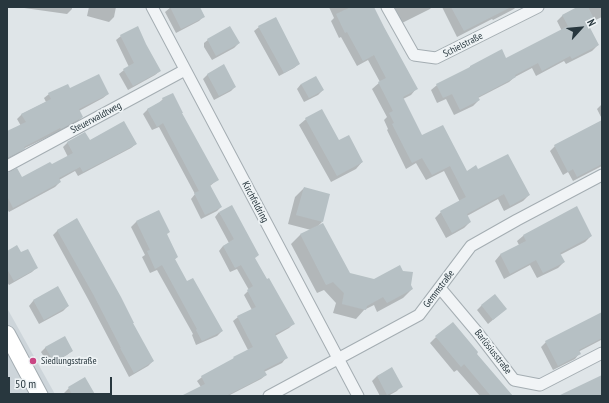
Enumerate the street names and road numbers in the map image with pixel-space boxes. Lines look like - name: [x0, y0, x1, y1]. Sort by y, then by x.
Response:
- street label: Schielstraße: [441, 30, 485, 60]
- street label: Steuerwaldtweg: [69, 100, 123, 136]
- street label: Kirchfeldring: [239, 179, 271, 225]
- street label: Gemmstraße: [421, 268, 457, 310]
- street label: Barlösiusstraße: [472, 327, 514, 377]

